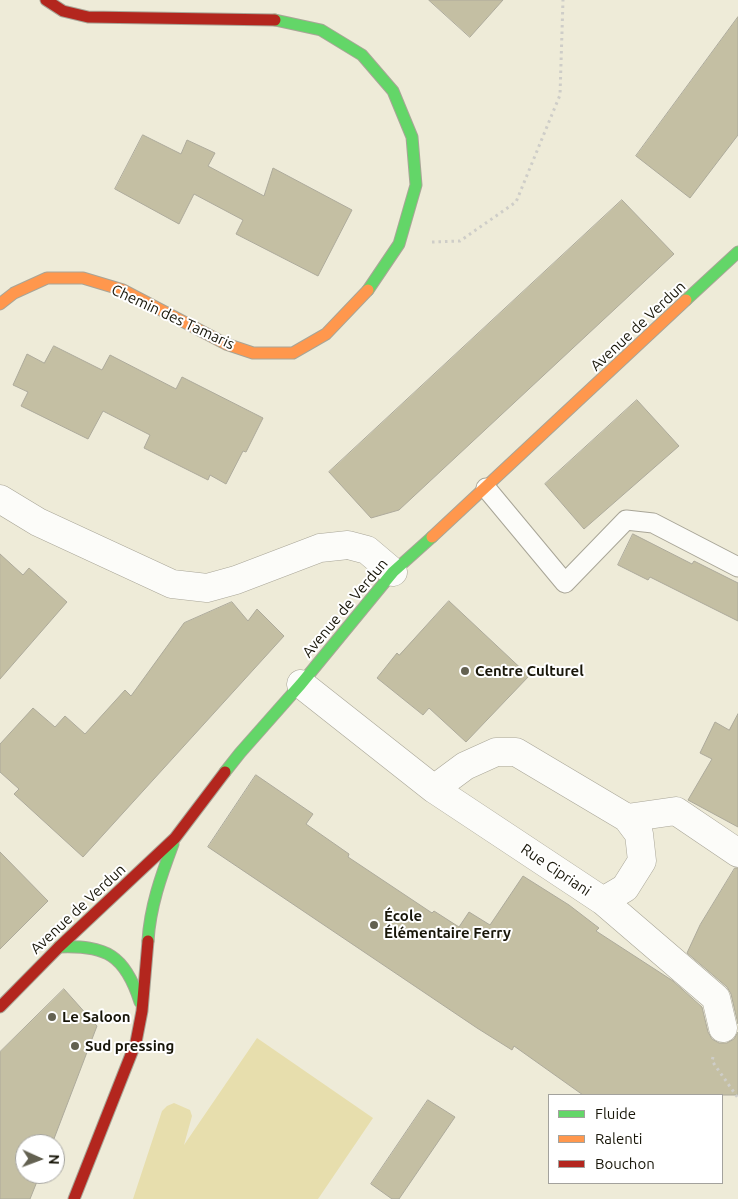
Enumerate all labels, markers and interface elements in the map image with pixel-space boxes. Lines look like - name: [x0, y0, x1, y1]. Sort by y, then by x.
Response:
- street label: Avenue de Verdun: [587, 277, 689, 375]
- street label: Chemin des Tamaris: [109, 281, 237, 353]
- street label: Avenue de Verdun: [298, 555, 392, 661]
- place label: Centre Culturel: [475, 662, 584, 680]
- marker: Centre Culturel: [459, 665, 471, 677]
- street label: Rue Cipriani: [518, 840, 594, 900]
- street label: Avenue de Verdun: [27, 860, 129, 958]
- place label: École Élémentaire Ferry: [384, 907, 511, 942]
- marker: École Élémentaire Ferry: [368, 919, 380, 931]
- place label: Le Saloon: [62, 1008, 131, 1026]
- marker: Le Saloon: [46, 1011, 58, 1023]
- place label: Sud pressing: [85, 1037, 174, 1055]
- marker: Sud pressing: [69, 1040, 81, 1052]
- legend: [548, 1094, 723, 1184]
- text: Fluide: [595, 1105, 636, 1122]
- text: Ralenti: [595, 1130, 642, 1147]
- north arrow: [15, 1134, 65, 1184]
- text: N: [46, 1154, 62, 1165]
- text: Bouchon: [595, 1155, 655, 1172]

